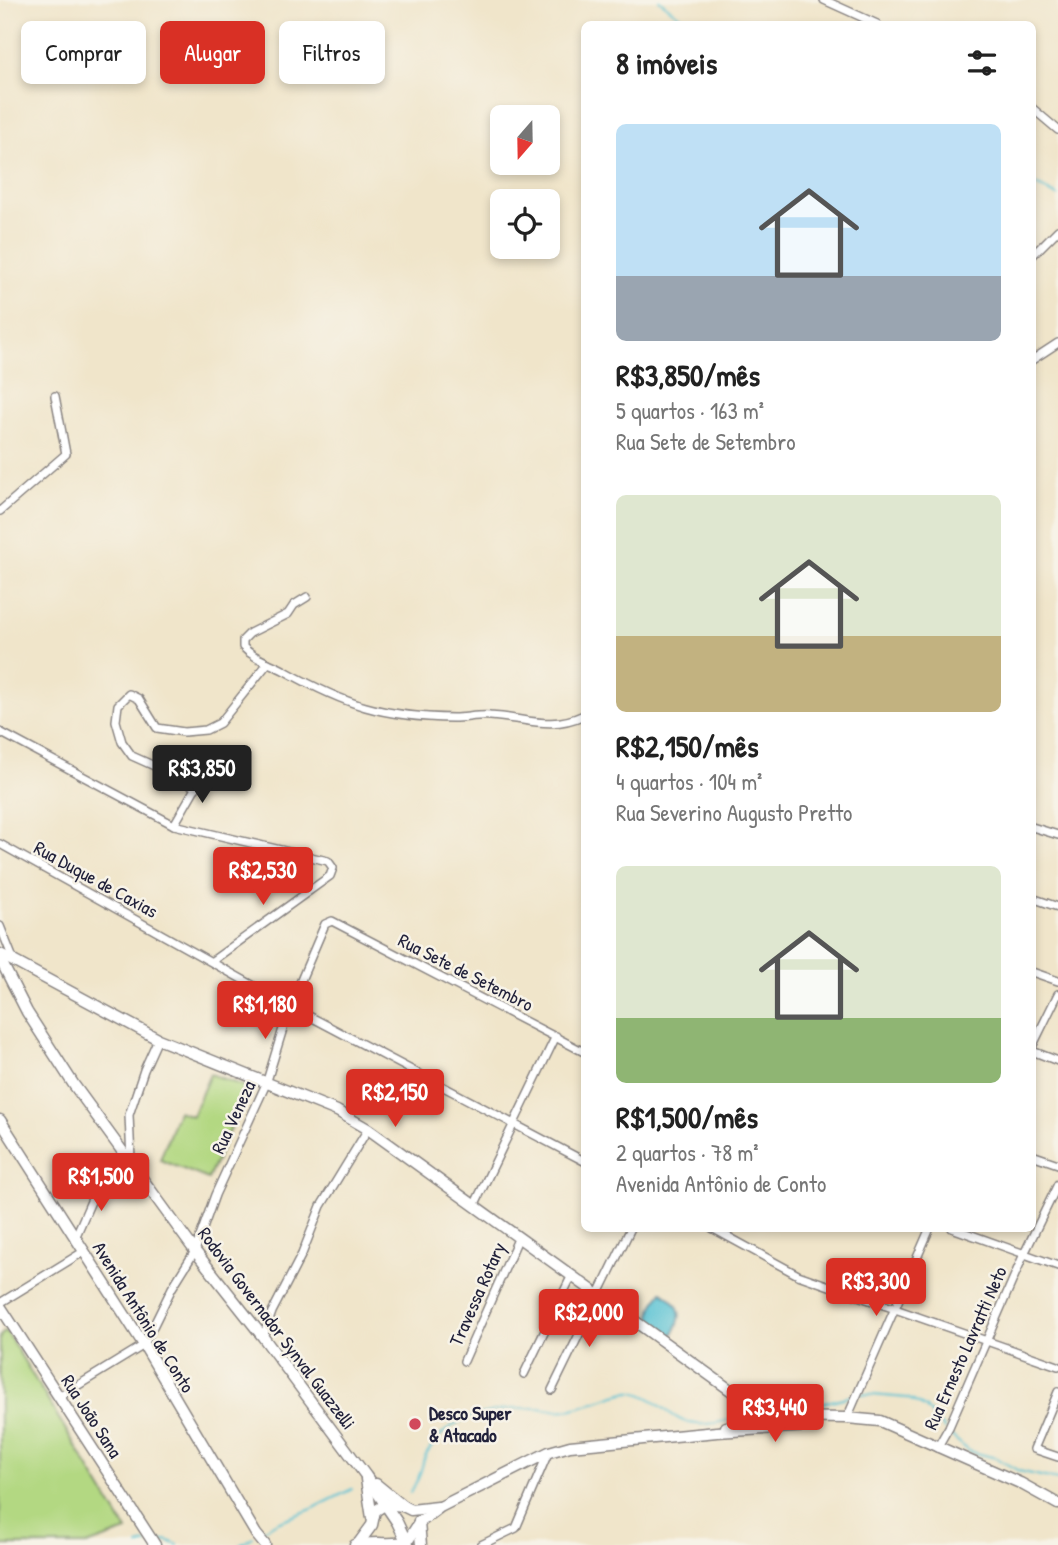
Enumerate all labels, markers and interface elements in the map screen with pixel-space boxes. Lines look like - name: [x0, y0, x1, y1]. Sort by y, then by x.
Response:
- chip: Comprar: [21, 21, 146, 84]
- chip: Alugar: [160, 21, 265, 84]
- chip: Filtros: [279, 21, 385, 84]
- text: 8 imóveis: [616, 43, 717, 83]
- icon: filters: [963, 44, 1001, 82]
- north arrow: [490, 105, 560, 175]
- map controls: [490, 105, 560, 259]
- icon: home: [746, 170, 872, 296]
- button: locate: [490, 189, 560, 259]
- text: R$3,850/mês: [616, 355, 760, 395]
- text: 5 quartos · 163 m²: [616, 395, 764, 426]
- text: Rua Sete de Setembro: [616, 426, 795, 457]
- icon: home: [746, 541, 872, 667]
- text: R$2,150/mês: [616, 726, 759, 766]
- pin: R$3,850: [137, 746, 267, 805]
- text: R$3,850: [168, 752, 236, 783]
- text: 4 quartos · 104 m²: [616, 766, 762, 797]
- text: Rua Severino Augusto Pretto: [616, 797, 852, 828]
- street label: Rua Duque de Caxias: [29, 834, 163, 924]
- pin: R$2,530: [198, 848, 328, 907]
- text: R$2,530: [229, 854, 297, 885]
- icon: home: [746, 912, 872, 1038]
- street label: Rua Sete de Setembro: [394, 927, 538, 1017]
- pin: R$1,180: [200, 982, 330, 1041]
- text: R$1,180: [233, 988, 297, 1019]
- pin: R$2,150: [330, 1070, 460, 1129]
- street label: Rua Veneza: [205, 1076, 262, 1158]
- text: R$2,150: [362, 1076, 428, 1107]
- text: R$1,500/mês: [616, 1097, 758, 1137]
- text: 2 quartos · 78 m²: [616, 1137, 759, 1168]
- pin: R$1,500: [36, 1154, 166, 1213]
- text: R$1,500: [68, 1160, 134, 1191]
- text: Avenida Antônio de Conto: [616, 1168, 826, 1199]
- street label: Rodovia Governador Synval Guazzelli: [192, 1221, 362, 1435]
- street label: Avenida Antônio de Conto: [87, 1236, 201, 1398]
- street label: Travessa Rotary: [443, 1238, 511, 1350]
- pin: R$3,300: [811, 1258, 941, 1318]
- street label: Rua Ernesto Lavratti Neto: [917, 1262, 1013, 1434]
- text: R$3,300: [842, 1265, 910, 1296]
- pin: R$2,000: [524, 1290, 654, 1349]
- text: R$2,000: [555, 1296, 623, 1327]
- street label: Rua João Sana: [55, 1369, 129, 1463]
- pin: R$3,440: [710, 1384, 840, 1444]
- text: R$3,440: [743, 1391, 807, 1422]
- place label: Desco Super & Atacado: [429, 1400, 512, 1448]
- marker: Desco Super & Atacado: [407, 1416, 423, 1432]

